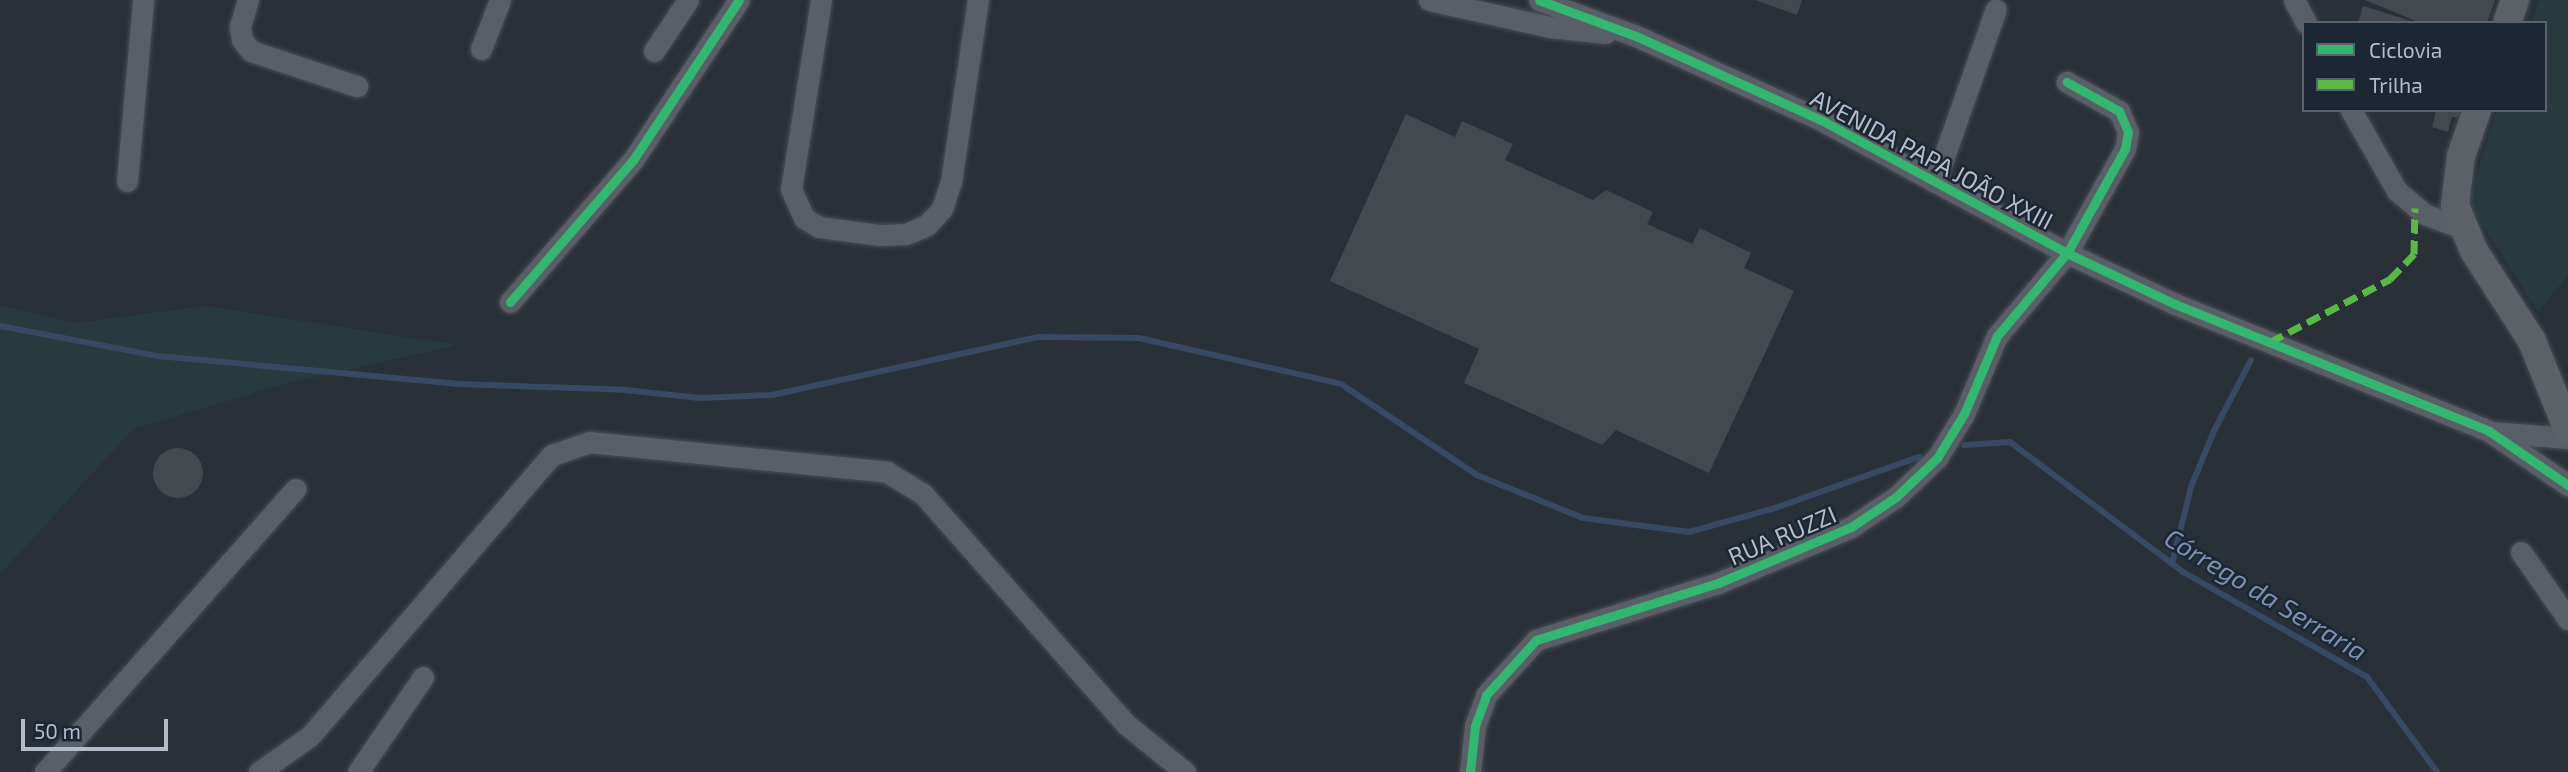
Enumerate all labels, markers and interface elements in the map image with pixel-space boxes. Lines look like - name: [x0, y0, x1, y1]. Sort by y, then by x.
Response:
- legend: [2302, 21, 2547, 112]
- text: Ciclovia: [2369, 37, 2442, 62]
- text: Trilha: [2369, 72, 2423, 97]
- street label: AVENIDA PAPA JOÃO XXIII: [1805, 82, 2059, 236]
- street label: RUA RUZZI: [1723, 499, 1841, 571]
- water label: Córrego da Serraria: [2159, 521, 2373, 667]
- scale bar: [24, 706, 172, 750]
- text: 50 m: [34, 718, 81, 743]

